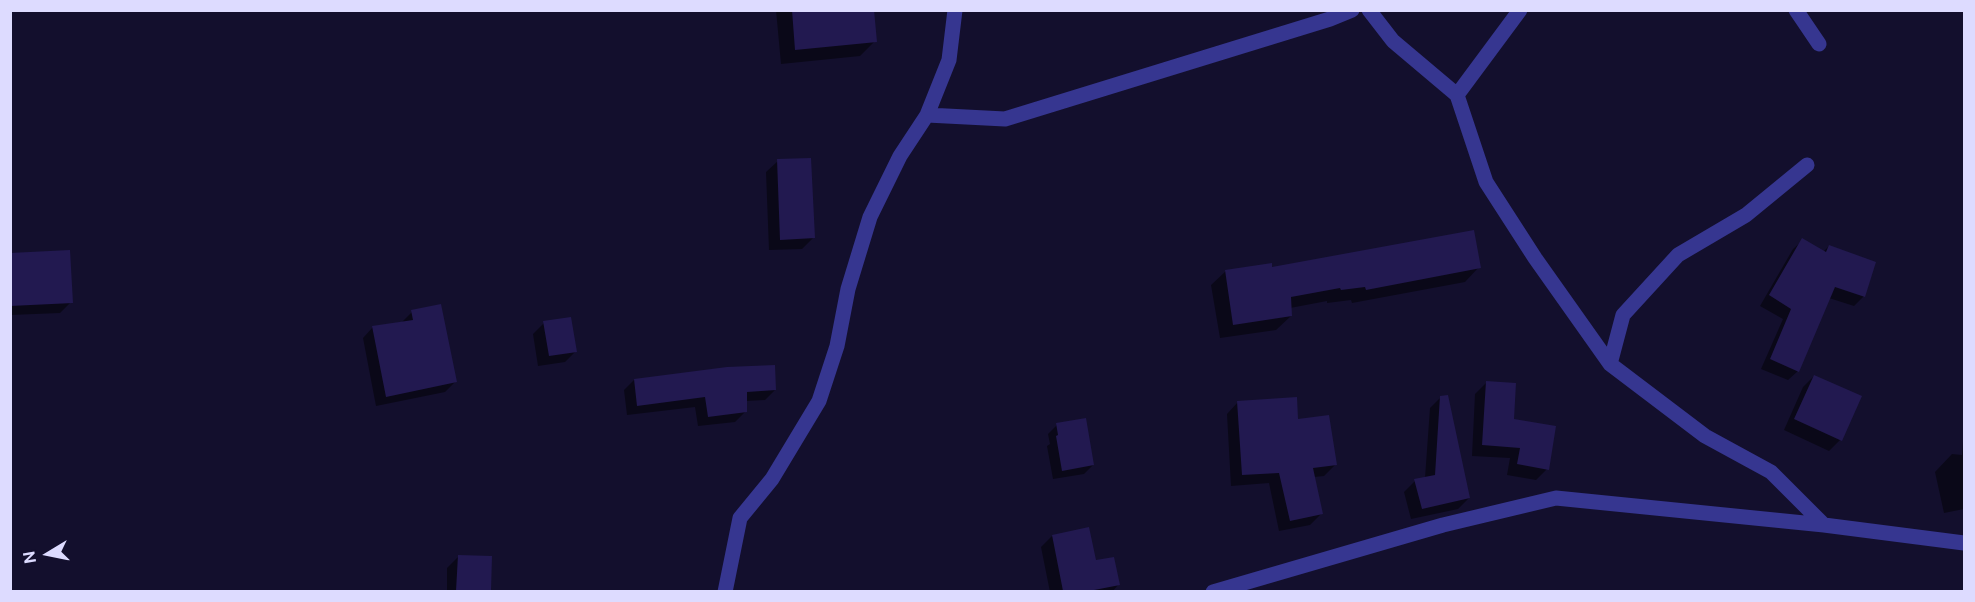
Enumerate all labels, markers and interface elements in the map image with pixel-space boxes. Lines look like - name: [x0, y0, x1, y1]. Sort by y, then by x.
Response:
- north arrow: [18, 524, 78, 584]
- text: N: [19, 549, 40, 565]

